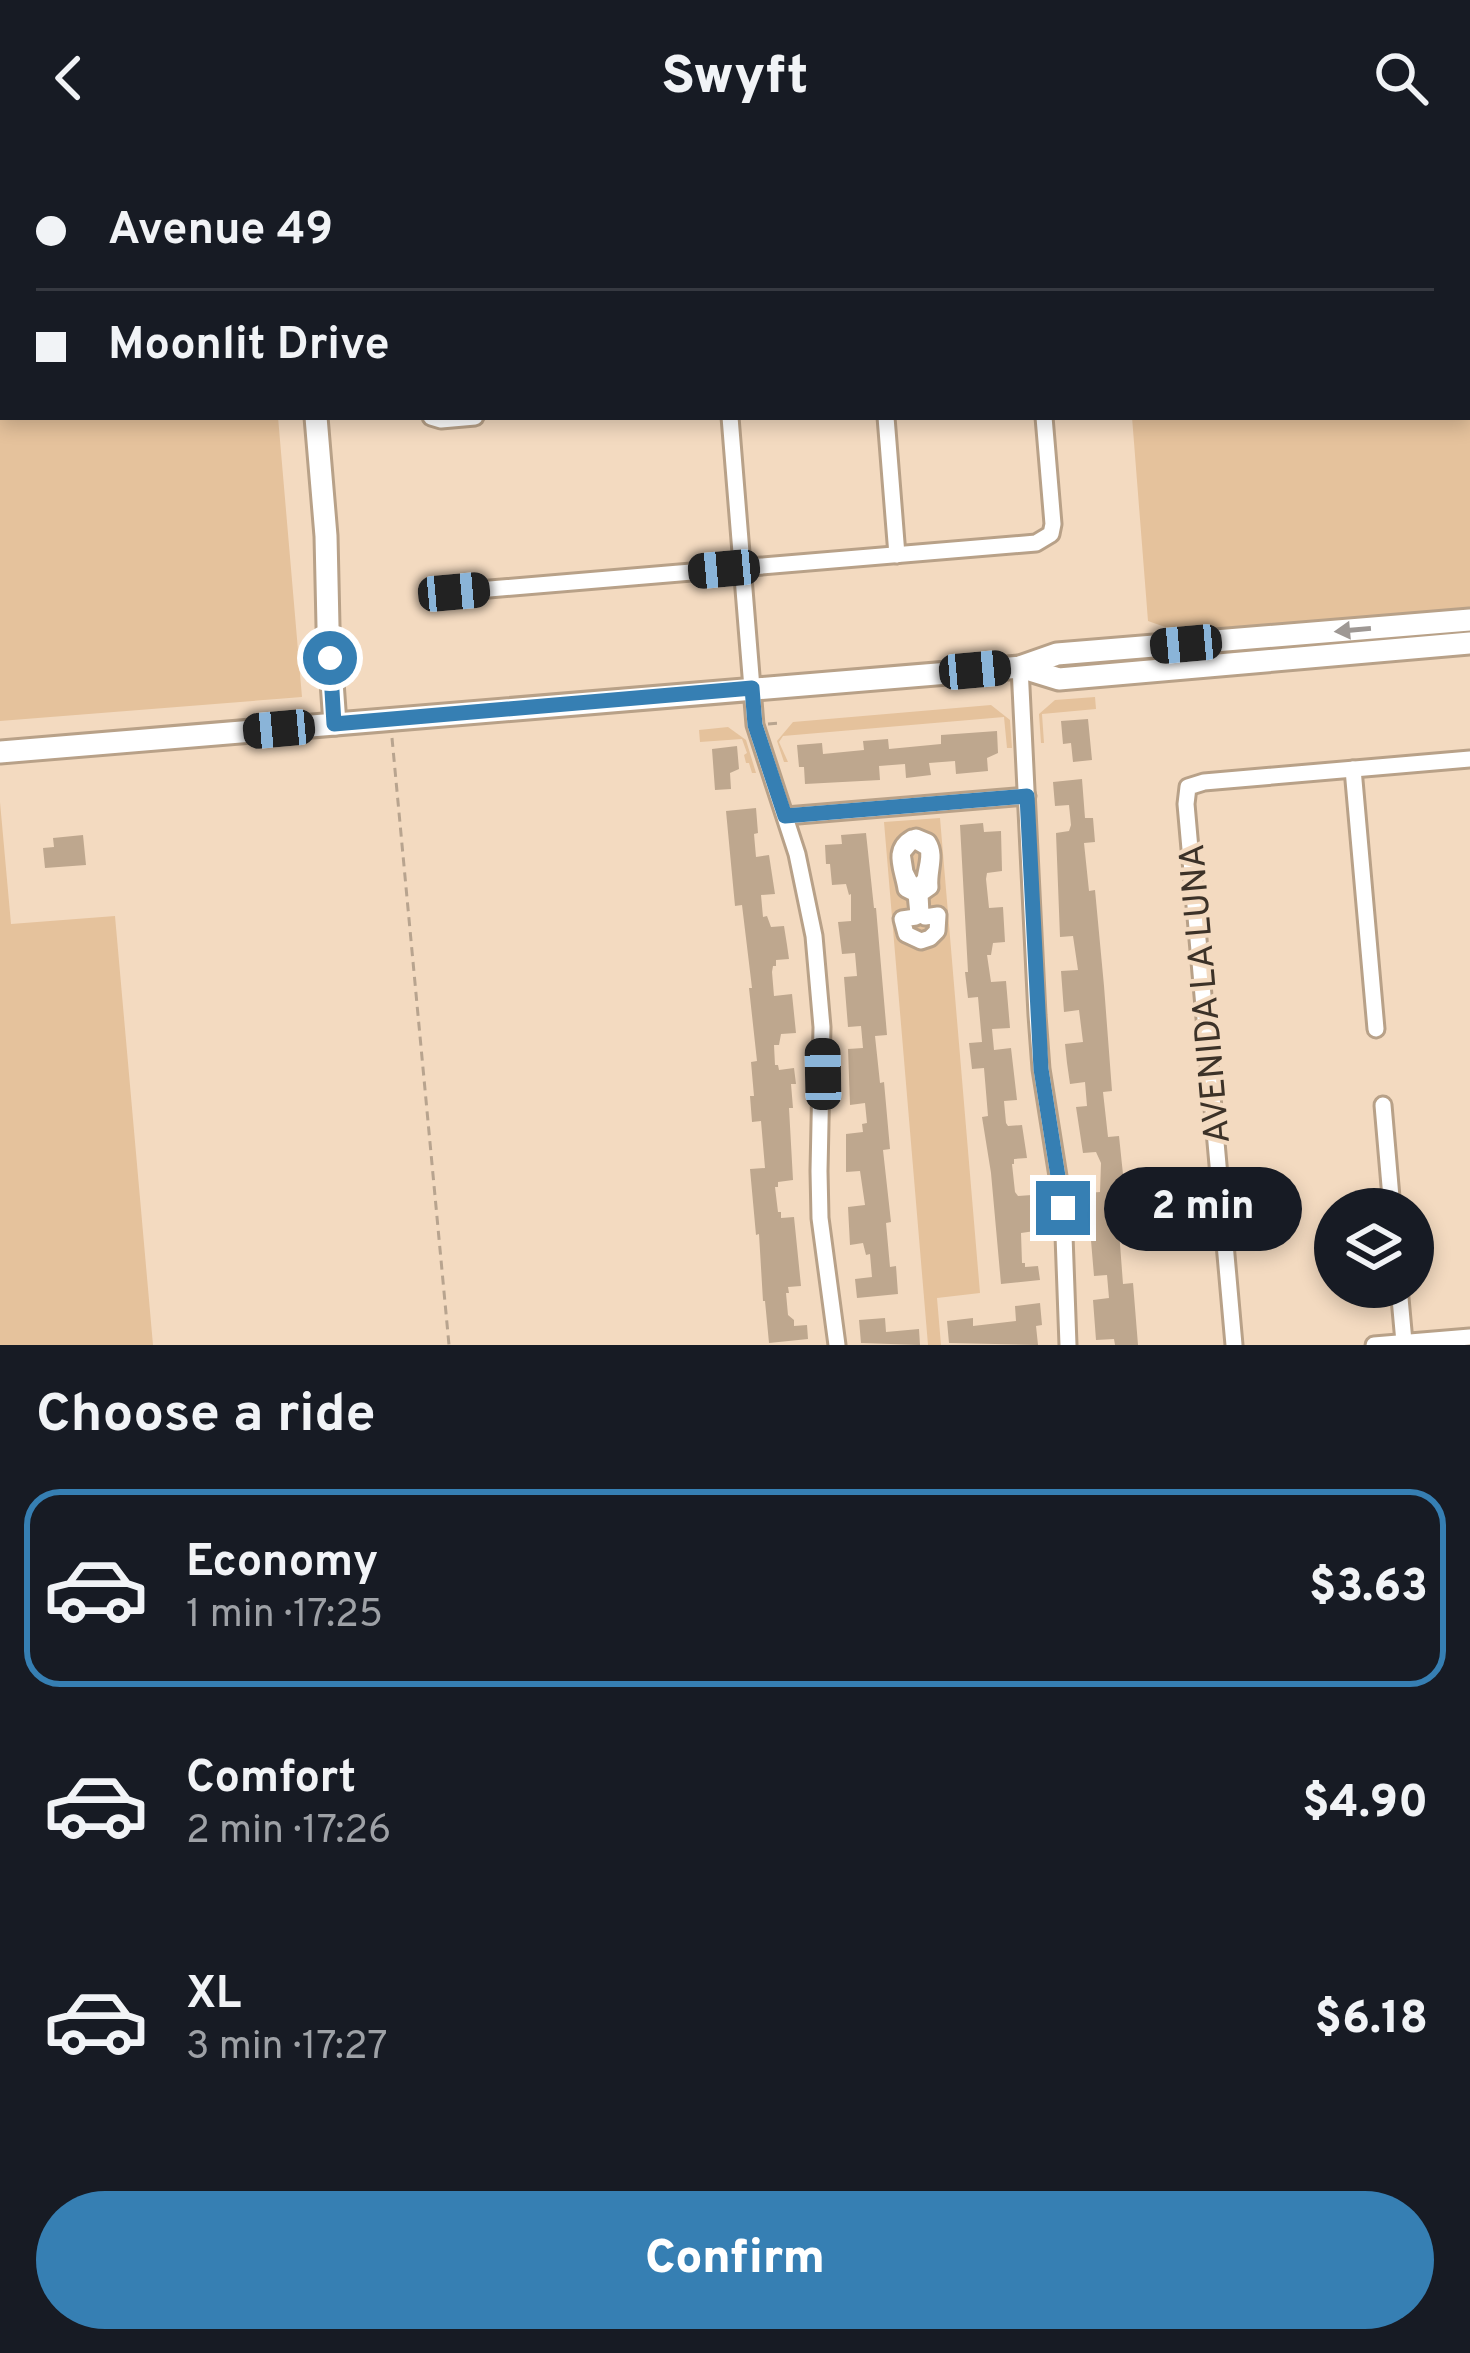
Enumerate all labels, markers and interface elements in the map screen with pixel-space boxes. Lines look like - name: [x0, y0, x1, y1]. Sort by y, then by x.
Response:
- text: Swyft: [662, 44, 808, 113]
- icon: back: [36, 45, 102, 111]
- icon: search: [1368, 45, 1434, 111]
- text: Avenue 49: [108, 203, 333, 260]
- text: Moonlit Drive: [108, 318, 389, 375]
- car: [687, 548, 761, 590]
- car: [417, 571, 491, 613]
- one-way arrow: [1334, 621, 1371, 640]
- car: [1149, 623, 1223, 665]
- route start: [303, 631, 357, 685]
- car: [938, 649, 1012, 691]
- car: [242, 708, 316, 750]
- street label: AVENIDA LA LUNA: [1171, 842, 1243, 1146]
- car: [804, 1038, 842, 1110]
- callout: 2 min: [1105, 1166, 1303, 1250]
- route end: [1036, 1181, 1090, 1235]
- text: 2 min: [1151, 1184, 1255, 1233]
- map controls: [1314, 1188, 1434, 1308]
- button: layers: [1314, 1188, 1434, 1308]
- text: Choose a ride: [36, 1382, 376, 1451]
- icon: car: [42, 1534, 150, 1642]
- text: Economy: [186, 1535, 378, 1592]
- text: $3.63: [1309, 1560, 1428, 1617]
- text: 1 min · 17:25: [186, 1592, 383, 1641]
- icon: car: [42, 1750, 150, 1858]
- text: Comfort: [186, 1751, 356, 1808]
- text: $4.90: [1302, 1776, 1428, 1833]
- text: 2 min · 17:26: [186, 1808, 391, 1857]
- icon: car: [42, 1966, 150, 2074]
- text: XL: [186, 1967, 241, 2024]
- text: $6.18: [1315, 1992, 1428, 2049]
- text: 3 min · 17:27: [186, 2024, 388, 2073]
- button: Confirm: [36, 2191, 1434, 2329]

